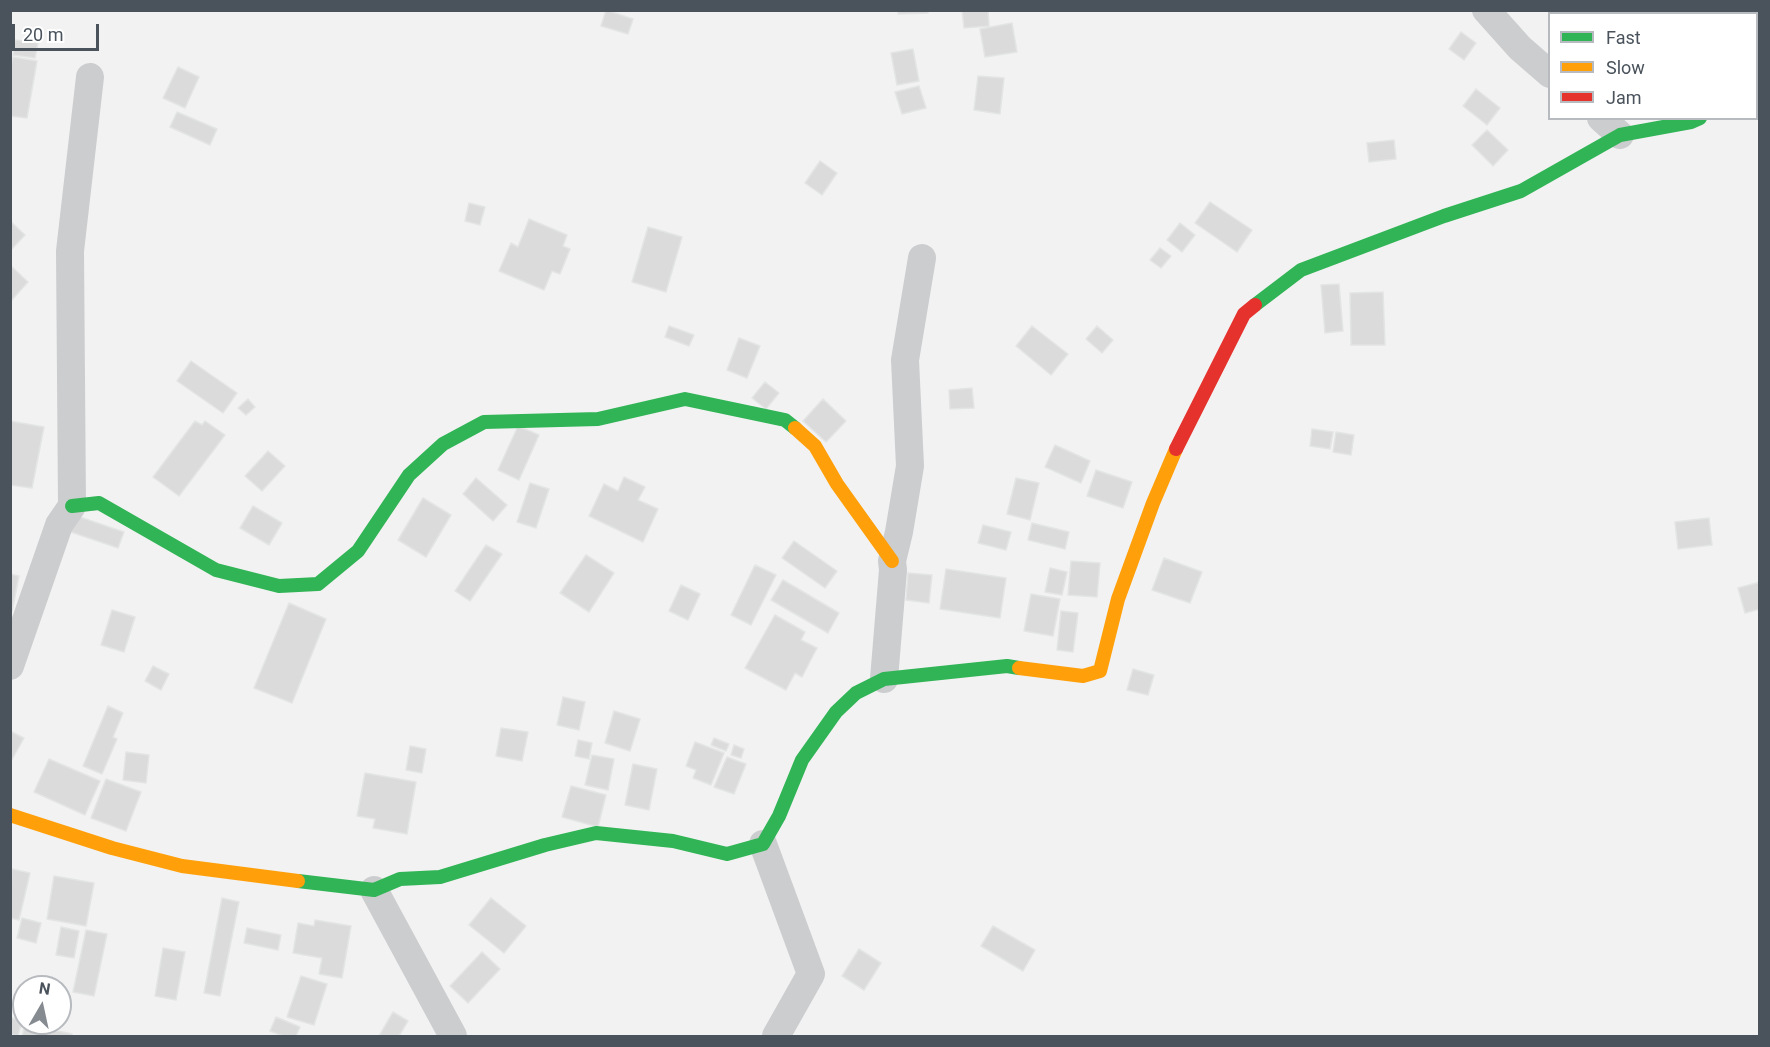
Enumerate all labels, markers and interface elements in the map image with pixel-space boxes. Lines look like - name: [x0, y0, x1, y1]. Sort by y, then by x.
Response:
- scale bar: [15, 12, 102, 50]
- legend: [1548, 12, 1758, 120]
- text: 20 m: [23, 24, 63, 45]
- text: Fast: [1606, 27, 1641, 48]
- text: Slow: [1606, 57, 1645, 78]
- text: Jam: [1606, 87, 1642, 108]
- north arrow: [12, 975, 72, 1035]
- text: N: [38, 978, 52, 999]

